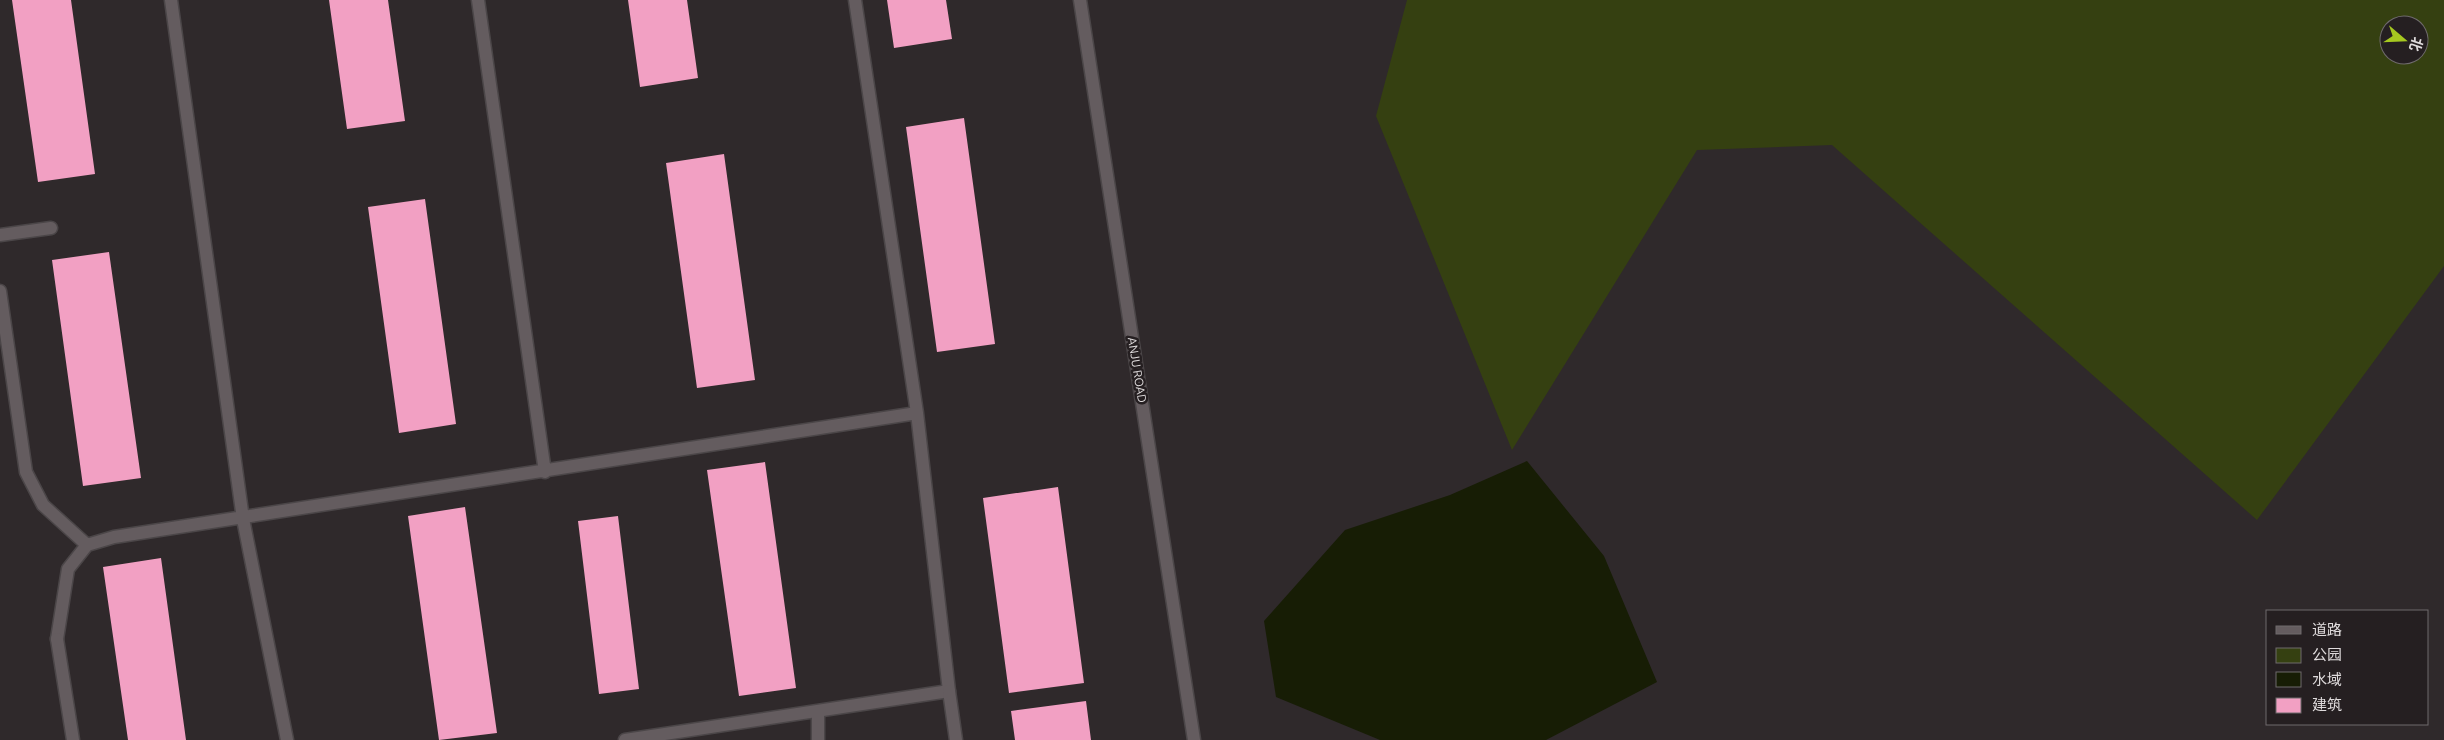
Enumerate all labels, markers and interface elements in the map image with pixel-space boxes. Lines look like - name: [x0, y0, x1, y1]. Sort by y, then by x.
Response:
- north arrow: [2379, 15, 2429, 65]
- text: 北: [2406, 35, 2426, 53]
- street label: ANJU ROAD: [1126, 336, 1149, 404]
- legend: [2266, 610, 2429, 725]
- text: 道路: [2312, 621, 2342, 638]
- text: 公园: [2312, 646, 2342, 663]
- text: 水域: [2312, 671, 2342, 688]
- text: 建筑: [2312, 696, 2342, 713]

